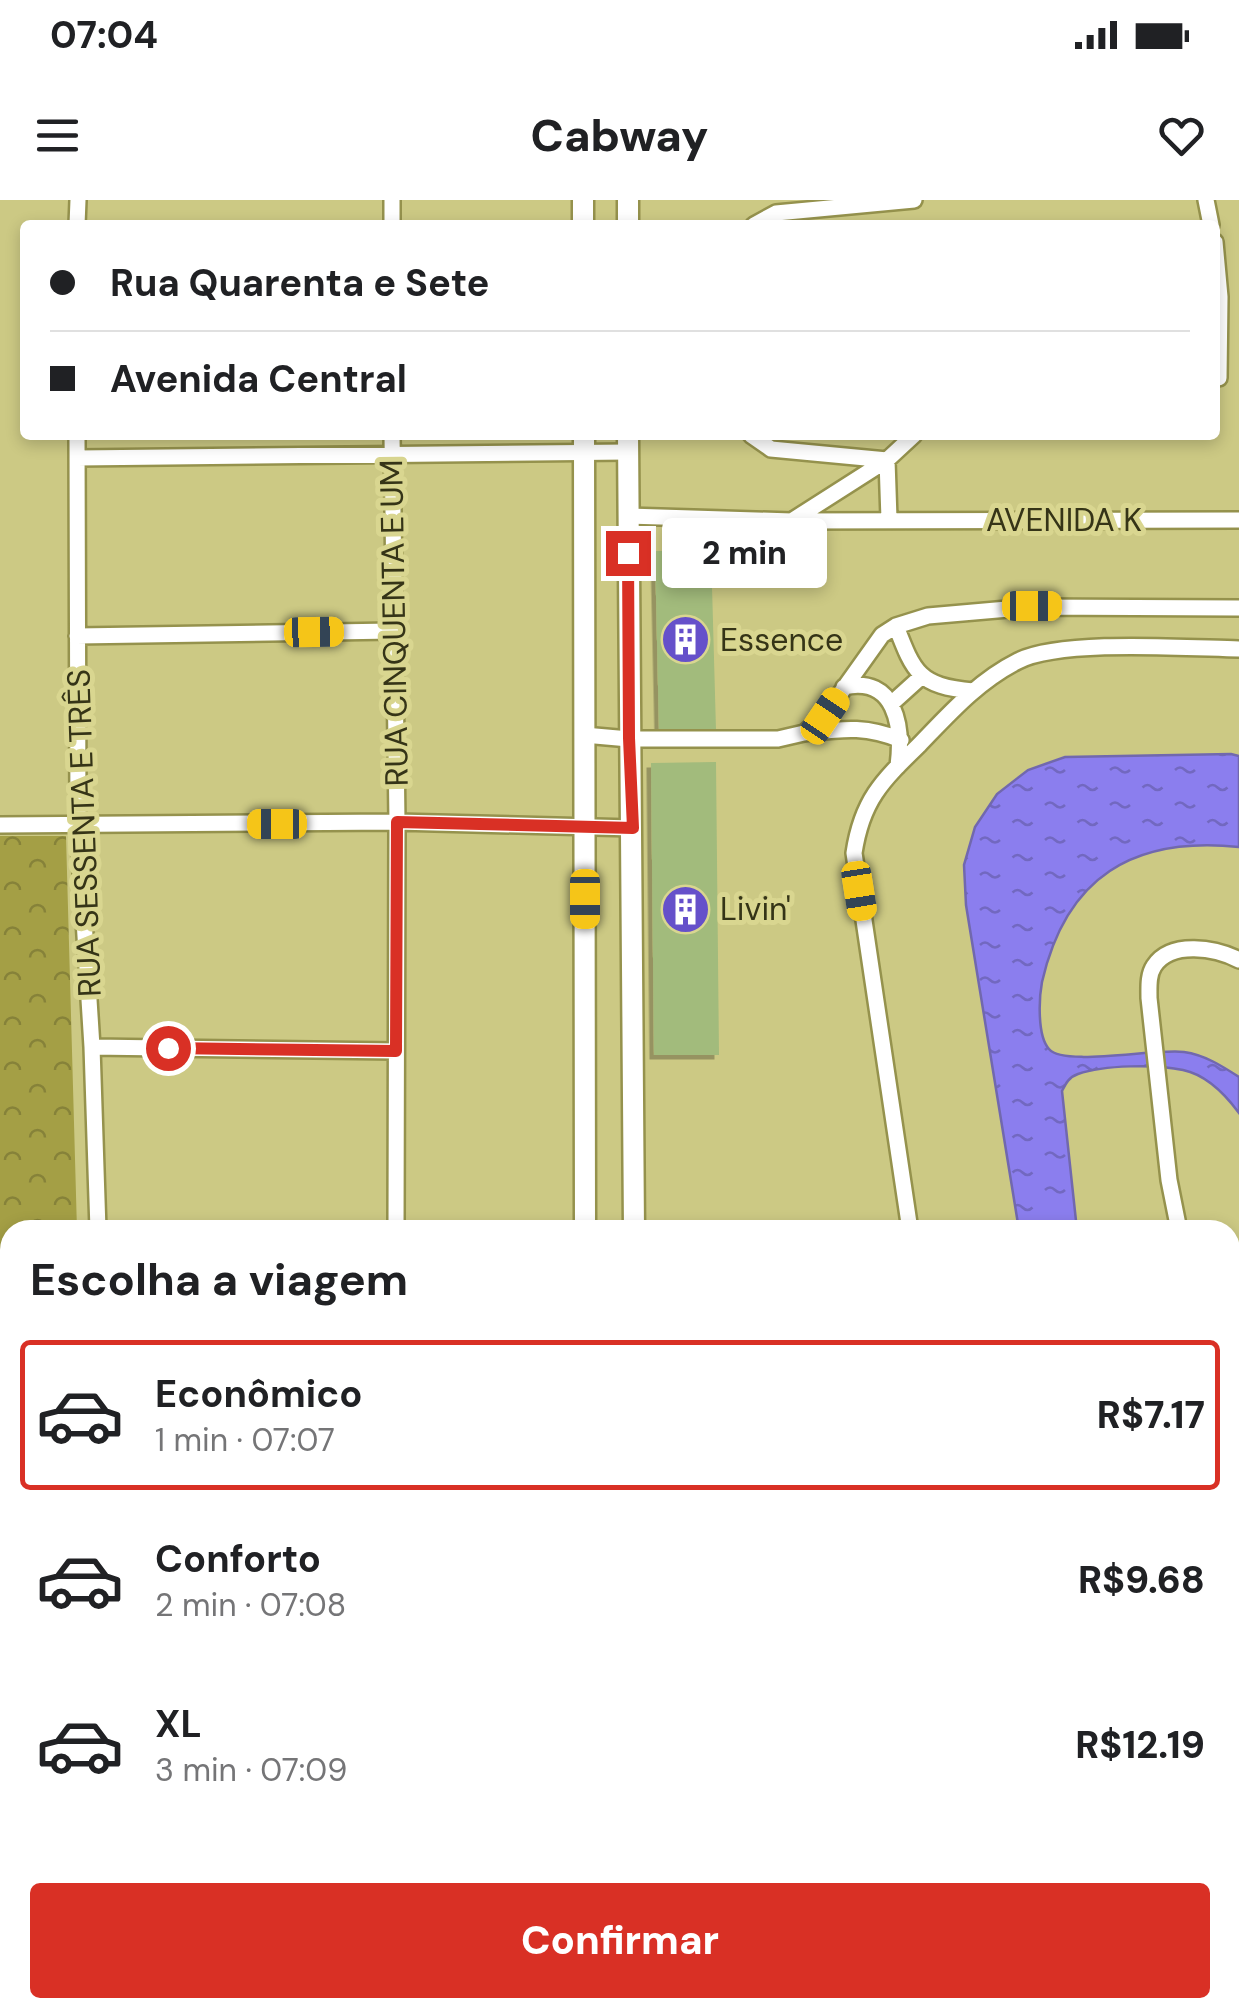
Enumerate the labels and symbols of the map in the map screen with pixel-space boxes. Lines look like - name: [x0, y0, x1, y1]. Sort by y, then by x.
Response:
- street label: RUA CINQUENTA E UM: [370, 459, 418, 787]
- street label: AVENIDA K: [986, 499, 1142, 541]
- callout: 2 min: [663, 518, 828, 588]
- route end: [606, 531, 651, 576]
- car: [1002, 591, 1062, 621]
- building icon: Essence: [659, 614, 711, 666]
- car: [284, 616, 344, 648]
- place label: Essence: [720, 619, 843, 661]
- street label: RUA SESSENTA E TRÊS: [57, 668, 111, 998]
- car: [796, 683, 854, 749]
- car: [247, 809, 307, 839]
- car: [839, 859, 879, 923]
- car: [570, 869, 600, 929]
- building icon: Livin': [659, 883, 711, 935]
- place label: Livin': [720, 888, 791, 930]
- route start: [146, 1026, 191, 1071]

